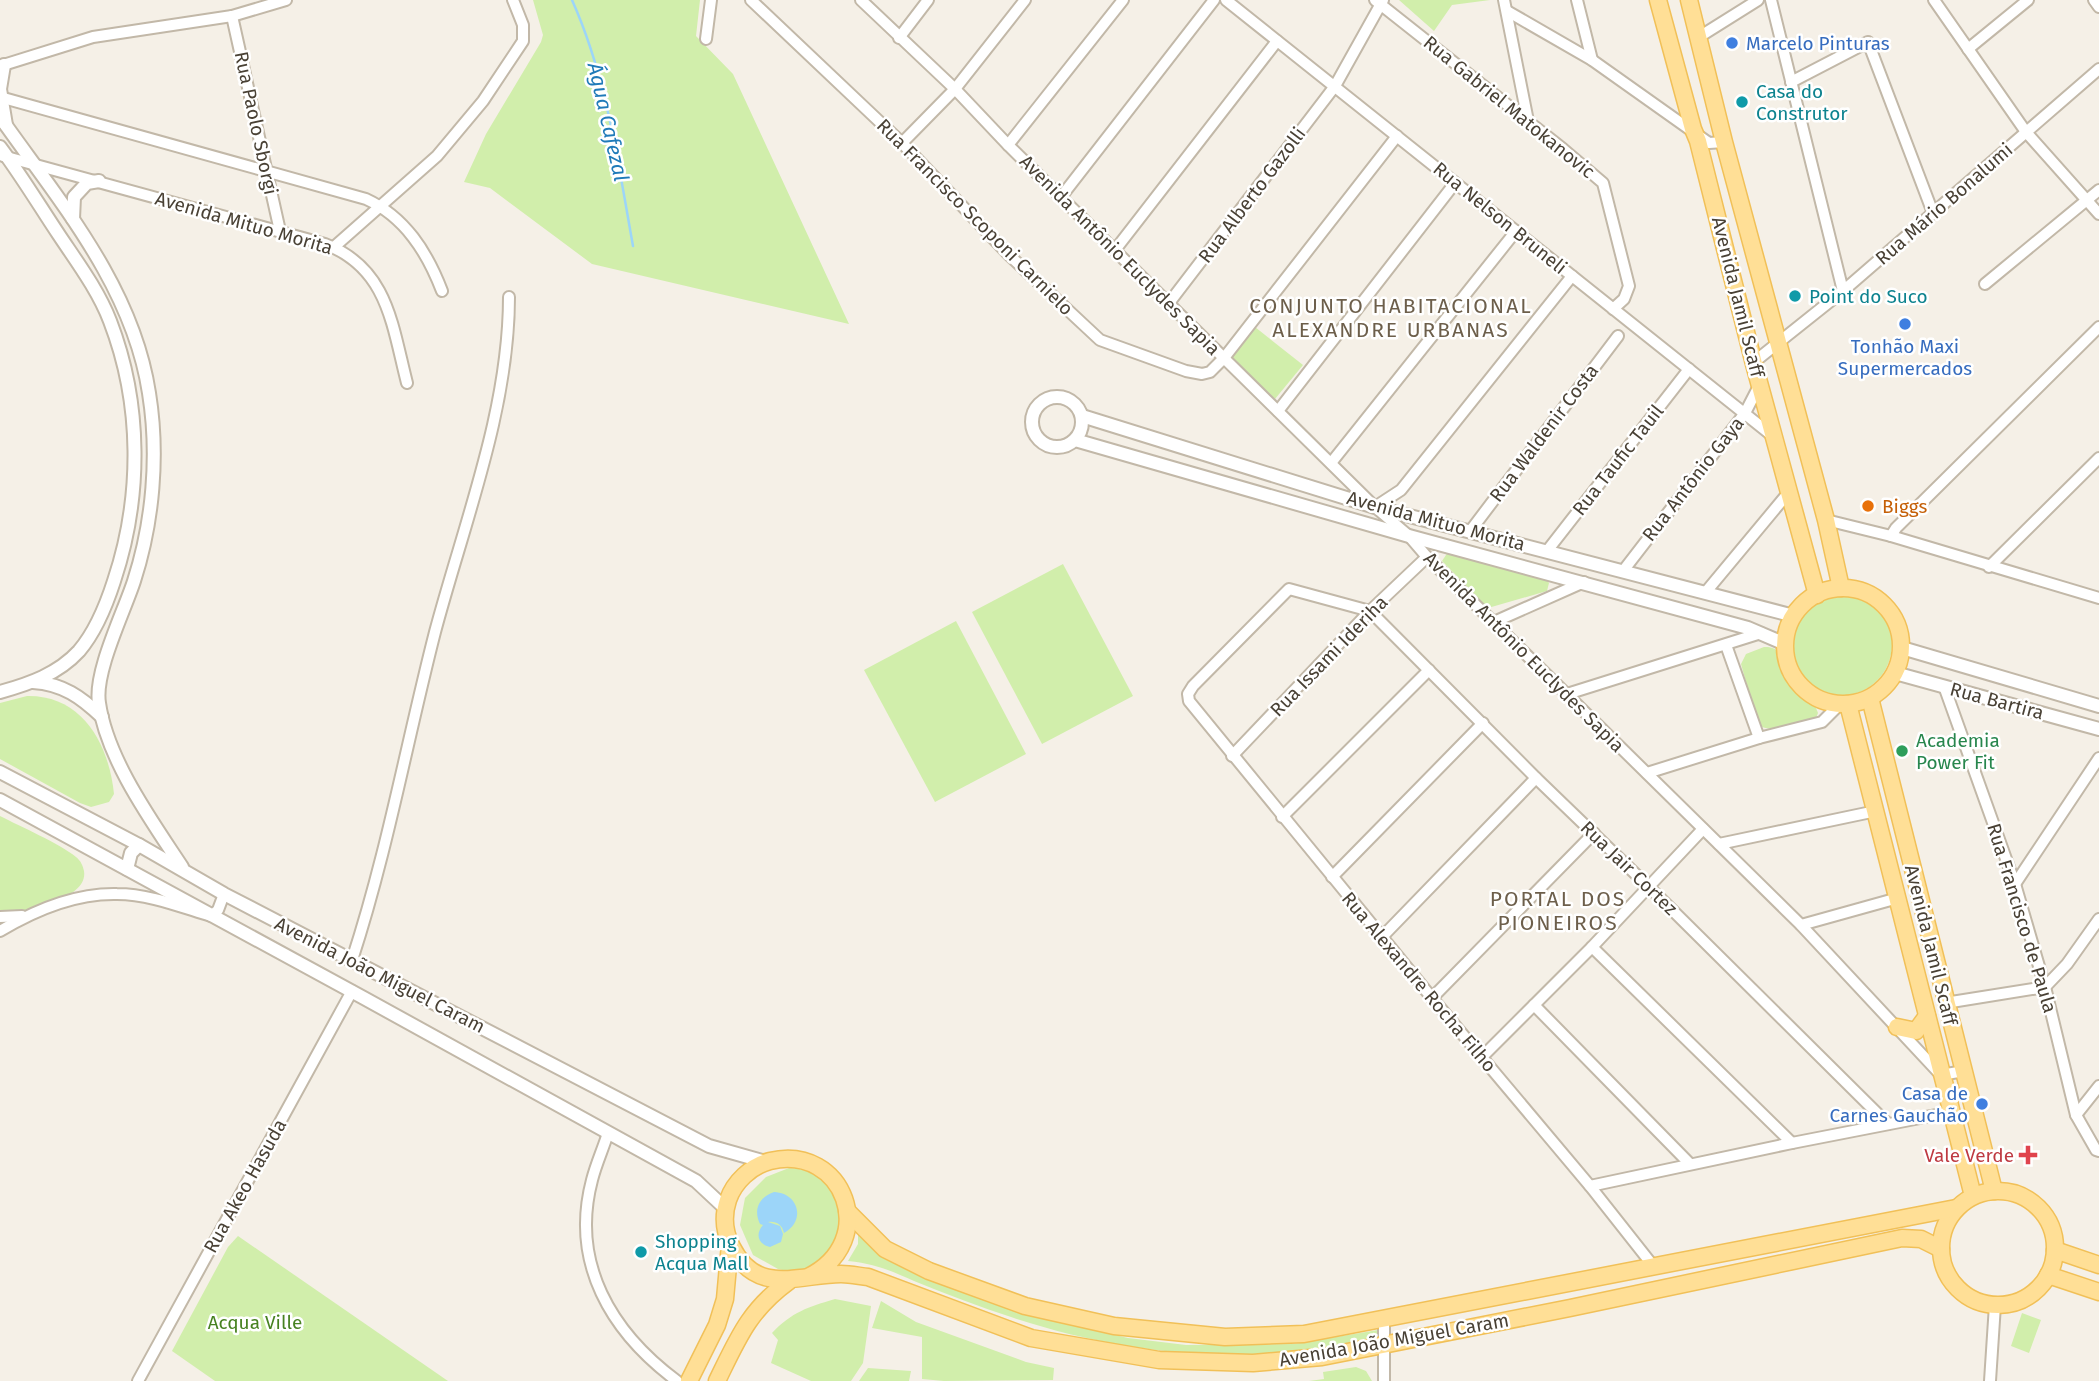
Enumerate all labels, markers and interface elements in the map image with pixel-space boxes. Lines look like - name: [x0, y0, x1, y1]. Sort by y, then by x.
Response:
- street label: Rua Gabriel Matokanovic: [1419, 31, 1599, 183]
- place label: Marcelo Pinturas: [1746, 32, 1890, 55]
- marker: Marcelo Pinturas: [1724, 35, 1740, 51]
- street label: Rua Paolo Sborgi: [230, 49, 282, 197]
- water label: Água Cafezal: [581, 59, 634, 184]
- place label: Casa do Construtor: [1756, 80, 1848, 125]
- marker: Casa do Construtor: [1734, 94, 1750, 110]
- street label: Rua Francisco Scoponi Carnielo: [872, 114, 1078, 320]
- street label: Rua Alberto Gazolli: [1193, 123, 1311, 267]
- street label: Rua Mário Bonalumi: [1871, 138, 2017, 270]
- street label: Avenida Antônio Euclydes Sapia: [1015, 150, 1225, 360]
- street label: Rua Nelson Bruneli: [1429, 157, 1571, 279]
- street label: Avenida Mituo Morita: [153, 187, 335, 259]
- street label: Avenida Jamil Scaff: [1707, 214, 1769, 381]
- place label: Point do Suco: [1809, 285, 1928, 308]
- marker: Point do Suco: [1787, 288, 1803, 304]
- district label: CONJUNTO HABITACIONAL ALEXANDRE URBANAS: [1249, 293, 1533, 343]
- marker: Tonhão Maxi Supermercados: [1897, 316, 1913, 332]
- place label: Tonhão Maxi Supermercados: [1838, 335, 1972, 380]
- street label: Rua Waldenir Costa: [1485, 360, 1603, 506]
- street label: Rua Taufic Tauil: [1568, 400, 1669, 520]
- street label: Rua Antônio Gaya: [1637, 412, 1749, 546]
- street label: Avenida Mituo Morita: [1344, 486, 1528, 556]
- place label: Biggs: [1882, 495, 1928, 518]
- marker: Biggs: [1860, 498, 1876, 514]
- street label: Avenida Antônio Euclydes Sapia: [1419, 547, 1629, 757]
- street label: Rua Issami Ideriha: [1265, 591, 1393, 721]
- street label: Rua Bartira: [1947, 677, 2047, 725]
- place label: Academia Power Fit: [1916, 729, 2000, 774]
- marker: Academia Power Fit: [1894, 743, 1910, 759]
- street label: Rua Jair Cortez: [1576, 816, 1682, 920]
- street label: Rua Francisco de Paula: [1982, 821, 2062, 1015]
- street label: Avenida Jamil Scaff: [1900, 862, 1962, 1029]
- district label: PORTAL DOS PIONEIROS: [1490, 886, 1626, 936]
- street label: Rua Alexandre Rocha Filho: [1337, 887, 1501, 1077]
- street label: Avenida João Miguel Caram: [271, 912, 489, 1038]
- place label: Casa de Carnes Gauchão: [1829, 1082, 1968, 1127]
- marker: Casa de Carnes Gauchão: [1974, 1096, 1990, 1112]
- street label: Rua Akeo Hasuda: [199, 1115, 291, 1257]
- place label: Vale Verde: [1924, 1144, 2014, 1167]
- marker: Vale Verde: [2020, 1147, 2036, 1163]
- place label: Shopping Acqua Mall: [655, 1230, 749, 1275]
- marker: Shopping Acqua Mall: [633, 1244, 649, 1260]
- street label: Avenida João Miguel Caram: [1277, 1308, 1511, 1372]
- park label: Acqua Ville: [208, 1311, 302, 1334]

